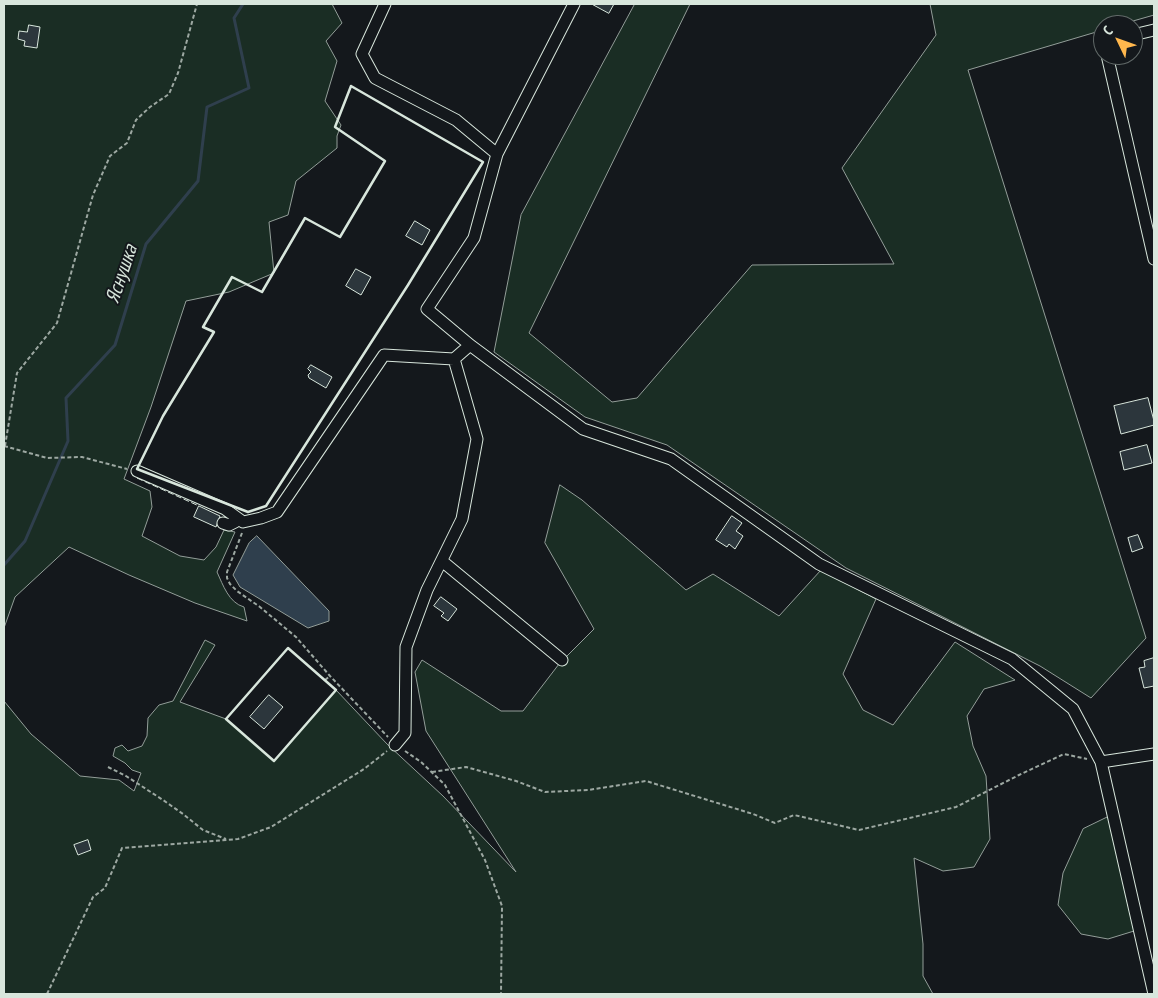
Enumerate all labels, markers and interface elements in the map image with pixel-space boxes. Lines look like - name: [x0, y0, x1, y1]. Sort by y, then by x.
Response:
- north arrow: [1093, 15, 1143, 65]
- text: С: [1099, 22, 1116, 39]
- water label: Яснушка: [101, 242, 143, 306]

